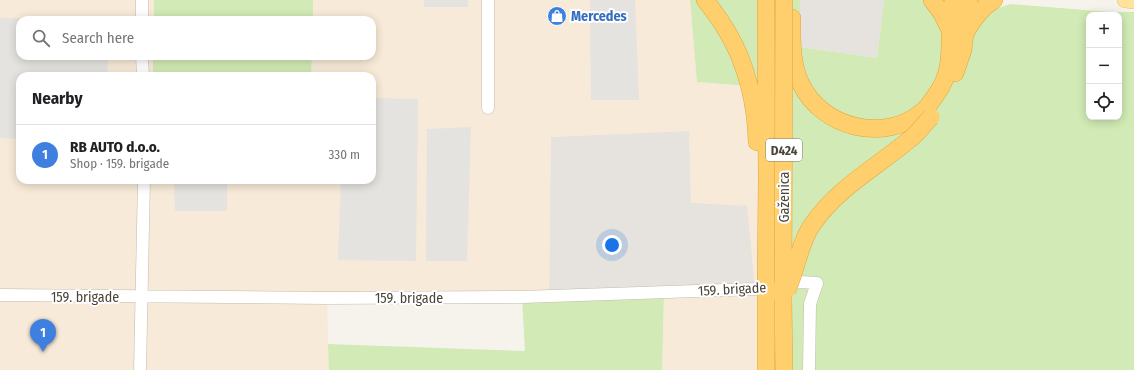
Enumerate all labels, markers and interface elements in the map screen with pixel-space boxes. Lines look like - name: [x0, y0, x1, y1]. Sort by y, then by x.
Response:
- shop icon: Mercedes: [546, 5, 568, 27]
- place label: Mercedes: [571, 8, 627, 25]
- map controls: [1086, 12, 1122, 120]
- button: +: [1086, 12, 1122, 48]
- search box: [16, 16, 376, 60]
- icon: search: [30, 27, 52, 49]
- text: Search here: [62, 29, 134, 47]
- button: −: [1086, 48, 1122, 84]
- button: locate: [1086, 84, 1122, 120]
- text: Nearby: [32, 88, 83, 109]
- text: RB AUTO d.o.o.: [70, 138, 160, 156]
- road number: D424: [766, 139, 802, 161]
- text: 1: [42, 147, 48, 162]
- text: 330 m: [328, 147, 360, 162]
- text: Shop · 159. brigade: [70, 156, 169, 171]
- street label: Gaženica: [776, 171, 793, 222]
- your location: [602, 235, 622, 255]
- street label: 159. brigade: [698, 279, 767, 300]
- street label: 159. brigade: [51, 289, 119, 306]
- street label: 159. brigade: [375, 290, 443, 307]
- pin: 1: [30, 319, 56, 352]

